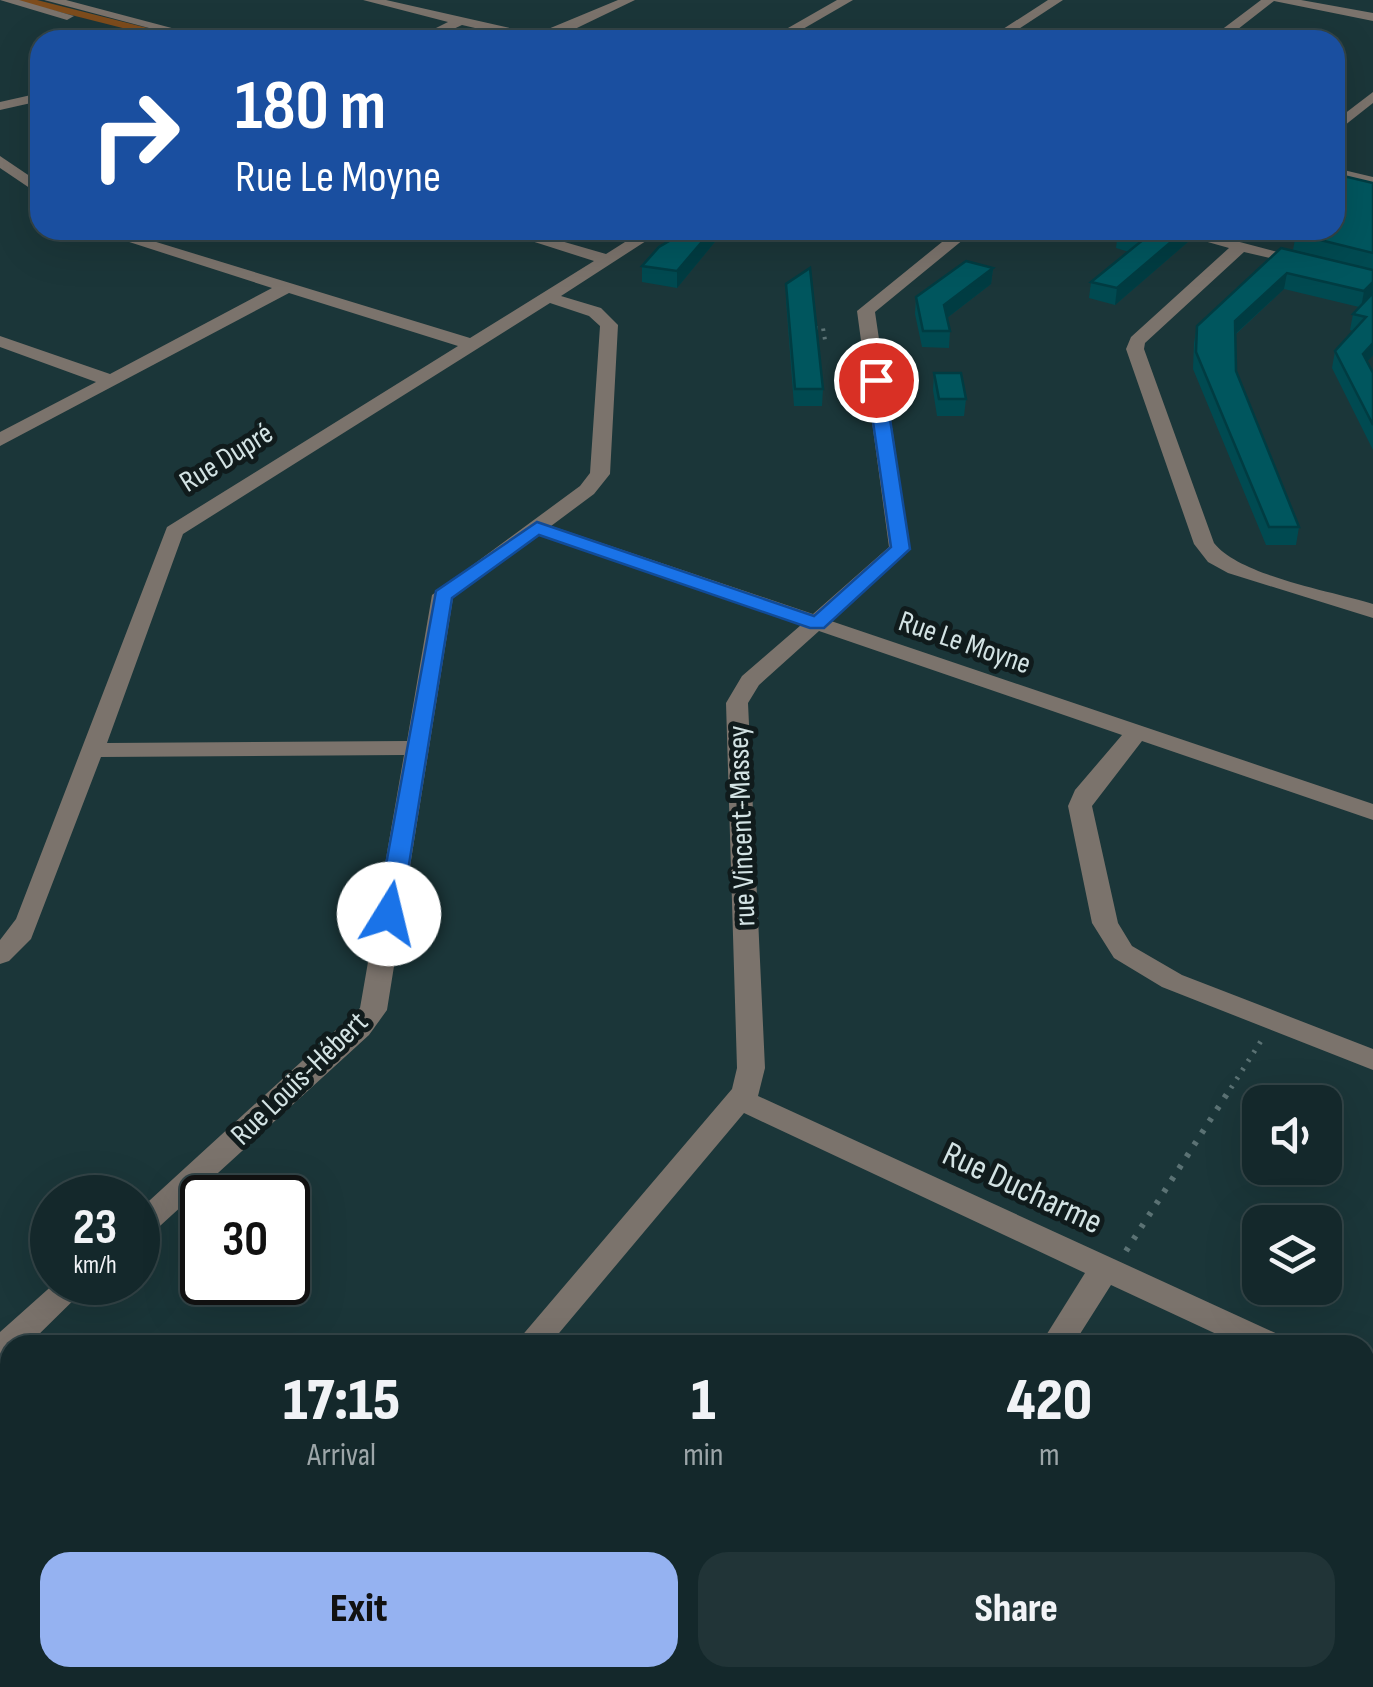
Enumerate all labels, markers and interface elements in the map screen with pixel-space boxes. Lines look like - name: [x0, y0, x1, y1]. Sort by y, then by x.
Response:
- text: 180 m: [235, 65, 386, 149]
- icon: right: [70, 70, 200, 200]
- text: Rue Le Moyne: [235, 150, 441, 205]
- pin: [834, 338, 919, 423]
- icon: arrive: [849, 353, 904, 408]
- street label: Rue Dupré: [173, 415, 280, 500]
- street label: Rue Le Moyne: [894, 604, 1035, 682]
- street label: rue Vincent-Massey: [720, 724, 763, 927]
- position arrow: [337, 862, 441, 966]
- street label: Rue Louis-Hébert: [224, 1005, 376, 1153]
- map controls: [1242, 1085, 1342, 1305]
- button: sound: [1242, 1085, 1342, 1185]
- street label: Rue Ducharme: [936, 1133, 1109, 1244]
- speed limit sign: 30: [180, 1175, 310, 1305]
- text: 23: [73, 1198, 117, 1258]
- button: layers: [1242, 1205, 1342, 1305]
- text: km/h: [73, 1250, 117, 1281]
- text: 17:15: [283, 1365, 400, 1437]
- text: 1: [691, 1365, 716, 1437]
- text: 420: [1006, 1365, 1092, 1437]
- text: Arrival: [307, 1436, 376, 1475]
- text: min: [683, 1436, 723, 1475]
- text: m: [1039, 1436, 1059, 1475]
- button: Exit: [40, 1552, 678, 1667]
- button: Share: [698, 1552, 1335, 1667]

